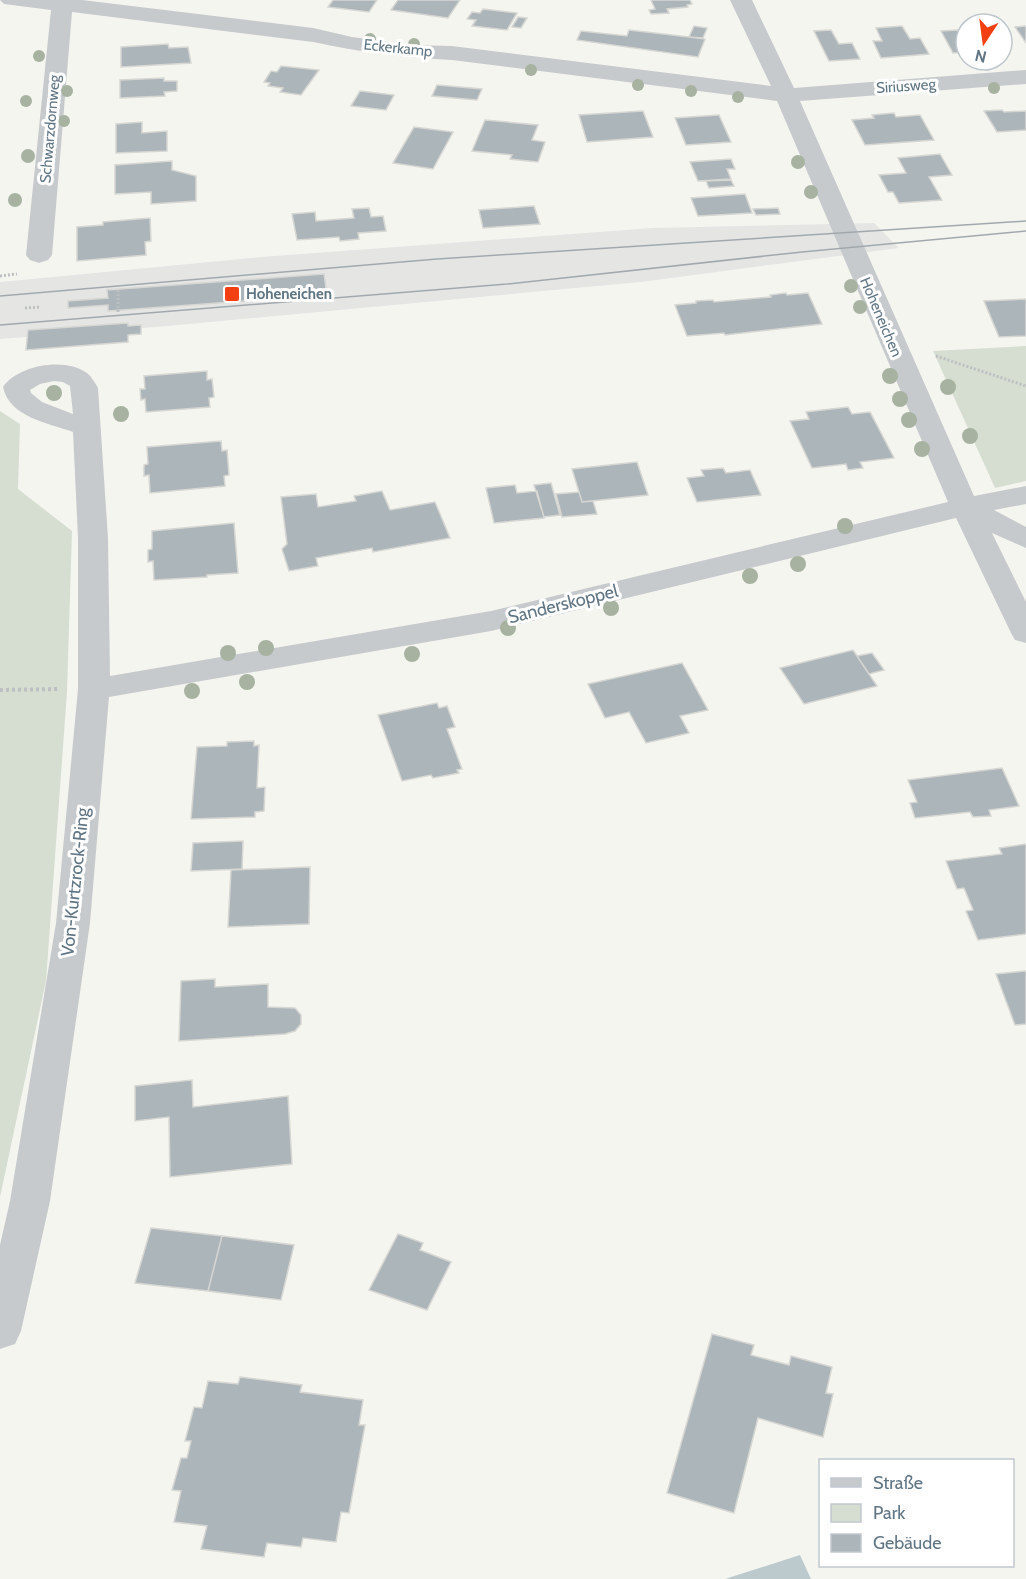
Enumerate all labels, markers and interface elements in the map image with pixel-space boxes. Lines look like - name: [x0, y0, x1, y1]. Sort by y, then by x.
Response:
- north arrow: [954, 12, 1014, 72]
- street label: Eckerkamp: [363, 35, 433, 61]
- text: N: [973, 46, 988, 67]
- street label: Schwarzdornweg: [36, 74, 64, 184]
- street label: Siriusweg: [876, 75, 937, 97]
- street label: Hoheneichen: [856, 274, 906, 360]
- marker: Hoheneichen: [223, 285, 241, 303]
- place label: Hoheneichen: [246, 285, 332, 303]
- street label: Sanderskoppel: [506, 580, 621, 628]
- street label: Von-Kurtzrock-Ring: [56, 806, 94, 957]
- legend: [819, 1459, 1014, 1567]
- text: Straße: [873, 1472, 923, 1494]
- text: Park: [873, 1502, 906, 1524]
- text: Gebäude: [873, 1532, 942, 1554]

